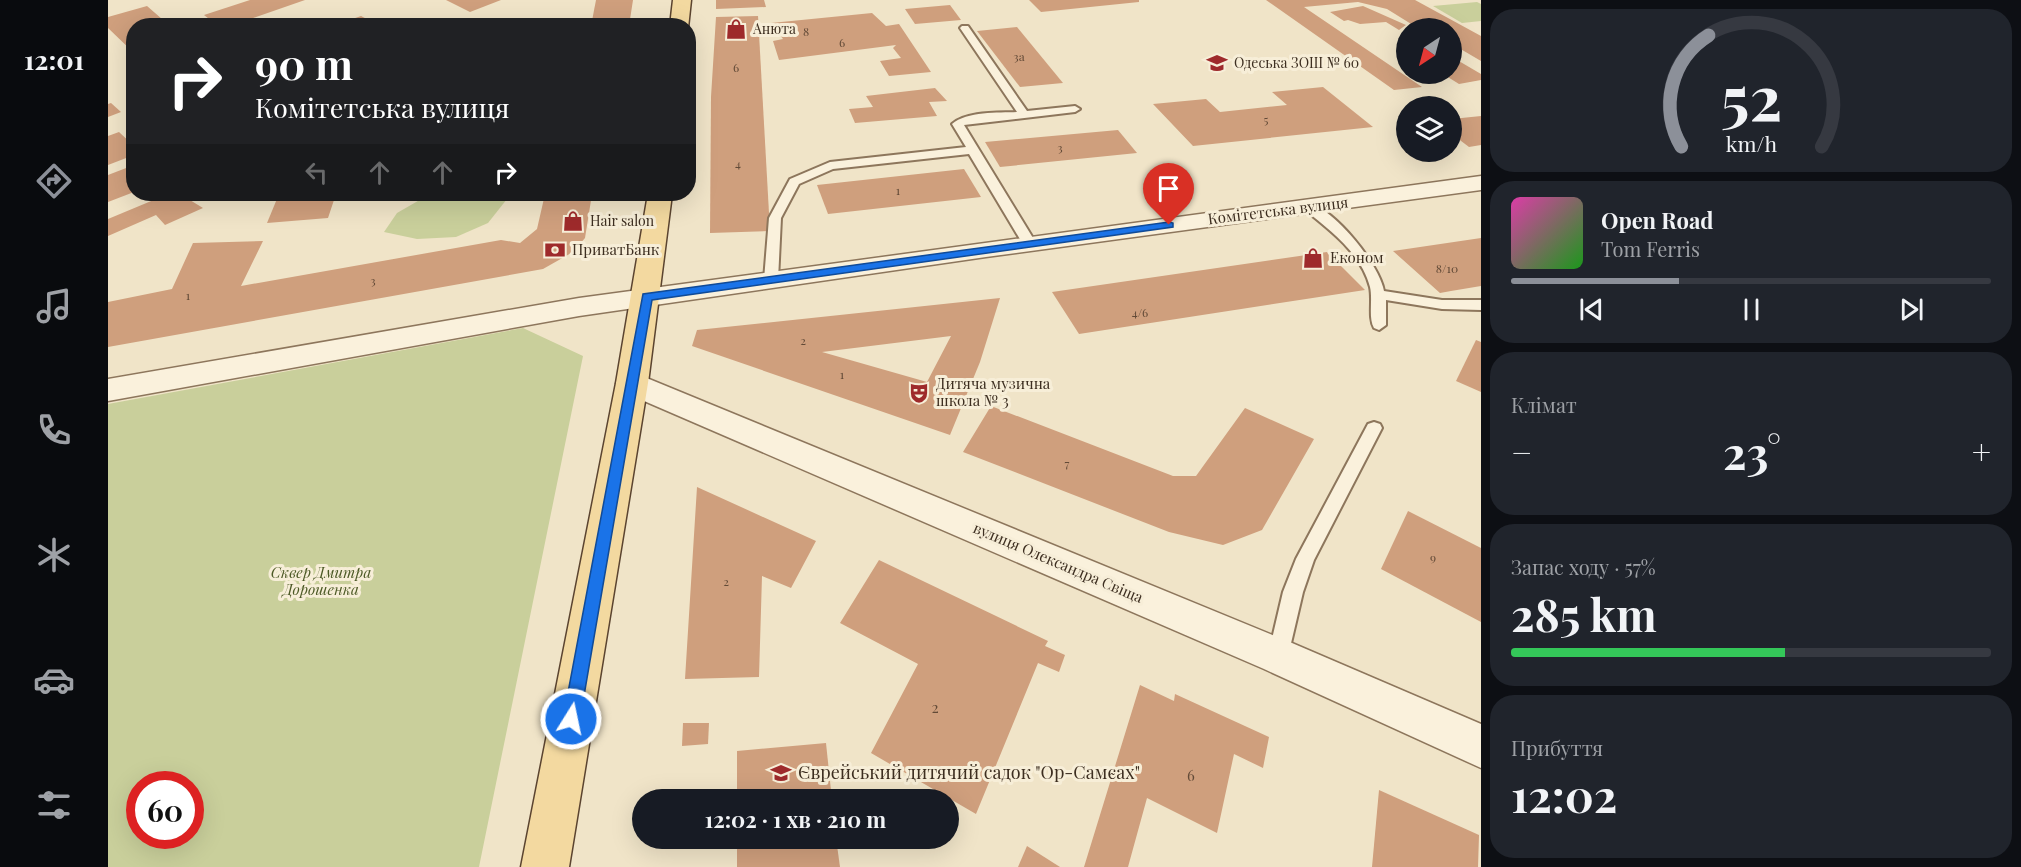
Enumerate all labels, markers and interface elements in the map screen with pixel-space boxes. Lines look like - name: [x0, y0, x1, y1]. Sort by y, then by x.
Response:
- shop icon: Анюта: [724, 17, 748, 41]
- north arrow: [1396, 18, 1462, 84]
- map controls: [1396, 18, 1462, 162]
- place label: Анюта: [752, 19, 796, 38]
- house number: 8: [803, 23, 809, 39]
- house number: 6: [839, 34, 845, 50]
- text: 90 m: [255, 35, 353, 91]
- text: 12:01: [24, 41, 84, 77]
- icon: right: [156, 42, 234, 120]
- house number: 3а: [1013, 48, 1025, 64]
- school or university icon: Одеська ЗОШ № 60: [1205, 51, 1229, 75]
- place label: Одеська ЗОШ № 60: [1234, 53, 1359, 72]
- text: 52: [1720, 53, 1782, 137]
- house number: 6: [733, 59, 739, 75]
- text: Комітетська вулиця: [255, 89, 510, 125]
- button: layers: [1396, 96, 1462, 162]
- house number: 5: [1264, 111, 1269, 127]
- text: km/h: [1725, 130, 1777, 158]
- house number: 3: [1057, 139, 1063, 155]
- house number: 4: [735, 155, 741, 171]
- icon: left: [300, 156, 333, 189]
- icon: ahead: [363, 156, 396, 189]
- icon: ahead: [426, 156, 459, 189]
- icon: right: [489, 156, 522, 189]
- icon: directions: [33, 160, 75, 202]
- pin: [1143, 163, 1194, 225]
- icon: arrive: [1152, 172, 1185, 205]
- house number: 1: [896, 182, 901, 198]
- street label: Комітетська вулиця: [1206, 191, 1349, 229]
- text: Open Road: [1601, 205, 1713, 235]
- shop icon: Hair salon: [561, 209, 585, 233]
- place label: Hair salon: [590, 211, 655, 230]
- text: Tom Ferris: [1601, 235, 1700, 262]
- bank icon: ПриватБанк: [543, 238, 567, 262]
- place label: ПриватБанк: [572, 239, 660, 259]
- shop icon: Економ: [1301, 246, 1325, 270]
- place label: Економ: [1330, 247, 1384, 267]
- house number: 8/10: [1436, 260, 1458, 276]
- house number: 3: [370, 272, 376, 288]
- icon: music: [33, 285, 75, 327]
- house number: 1: [186, 287, 191, 303]
- icon: previous: [1575, 293, 1608, 326]
- icon: pause: [1735, 293, 1768, 326]
- icon: next: [1895, 293, 1928, 326]
- house number: 4/6: [1132, 304, 1148, 320]
- house number: 2: [800, 332, 806, 348]
- house number: 1: [840, 366, 845, 382]
- place label: Дитяча музична школа № 3: [936, 373, 1051, 410]
- theatre icon: Дитяча музична школа № 3: [907, 381, 931, 405]
- text: Клімат: [1511, 391, 1577, 418]
- icon: phone: [33, 409, 75, 451]
- text: 23°: [1723, 421, 1781, 481]
- text: −: [1511, 429, 1532, 473]
- text: +: [1972, 429, 1991, 473]
- house number: 7: [1065, 455, 1070, 471]
- street label: вулиця Олександра Свіща: [970, 517, 1147, 607]
- icon: climate: [33, 534, 75, 576]
- house number: 9: [1430, 549, 1436, 565]
- text: Запас ходу · 57%: [1511, 553, 1656, 580]
- park label: Сквер Дмитра Дорошенка: [271, 562, 371, 599]
- house number: 2: [723, 573, 729, 589]
- text: 285 km: [1511, 583, 1657, 643]
- icon: car: [33, 659, 75, 701]
- position arrow: [539, 687, 603, 751]
- house number: 2: [931, 697, 939, 717]
- text: Прибуття: [1511, 734, 1603, 761]
- place label: Єврейський дитячий садок "Ор-Самєах": [798, 760, 1140, 784]
- school or university icon: Єврейський дитячий садок "Ор-Самєах": [769, 761, 793, 785]
- text: 12:02: [1511, 764, 1617, 824]
- house number: 6: [1187, 765, 1195, 785]
- speed limit sign: 60: [126, 771, 204, 849]
- icon: filters: [33, 784, 75, 826]
- text: 12:02 · 1 хв · 210 m: [705, 804, 886, 834]

